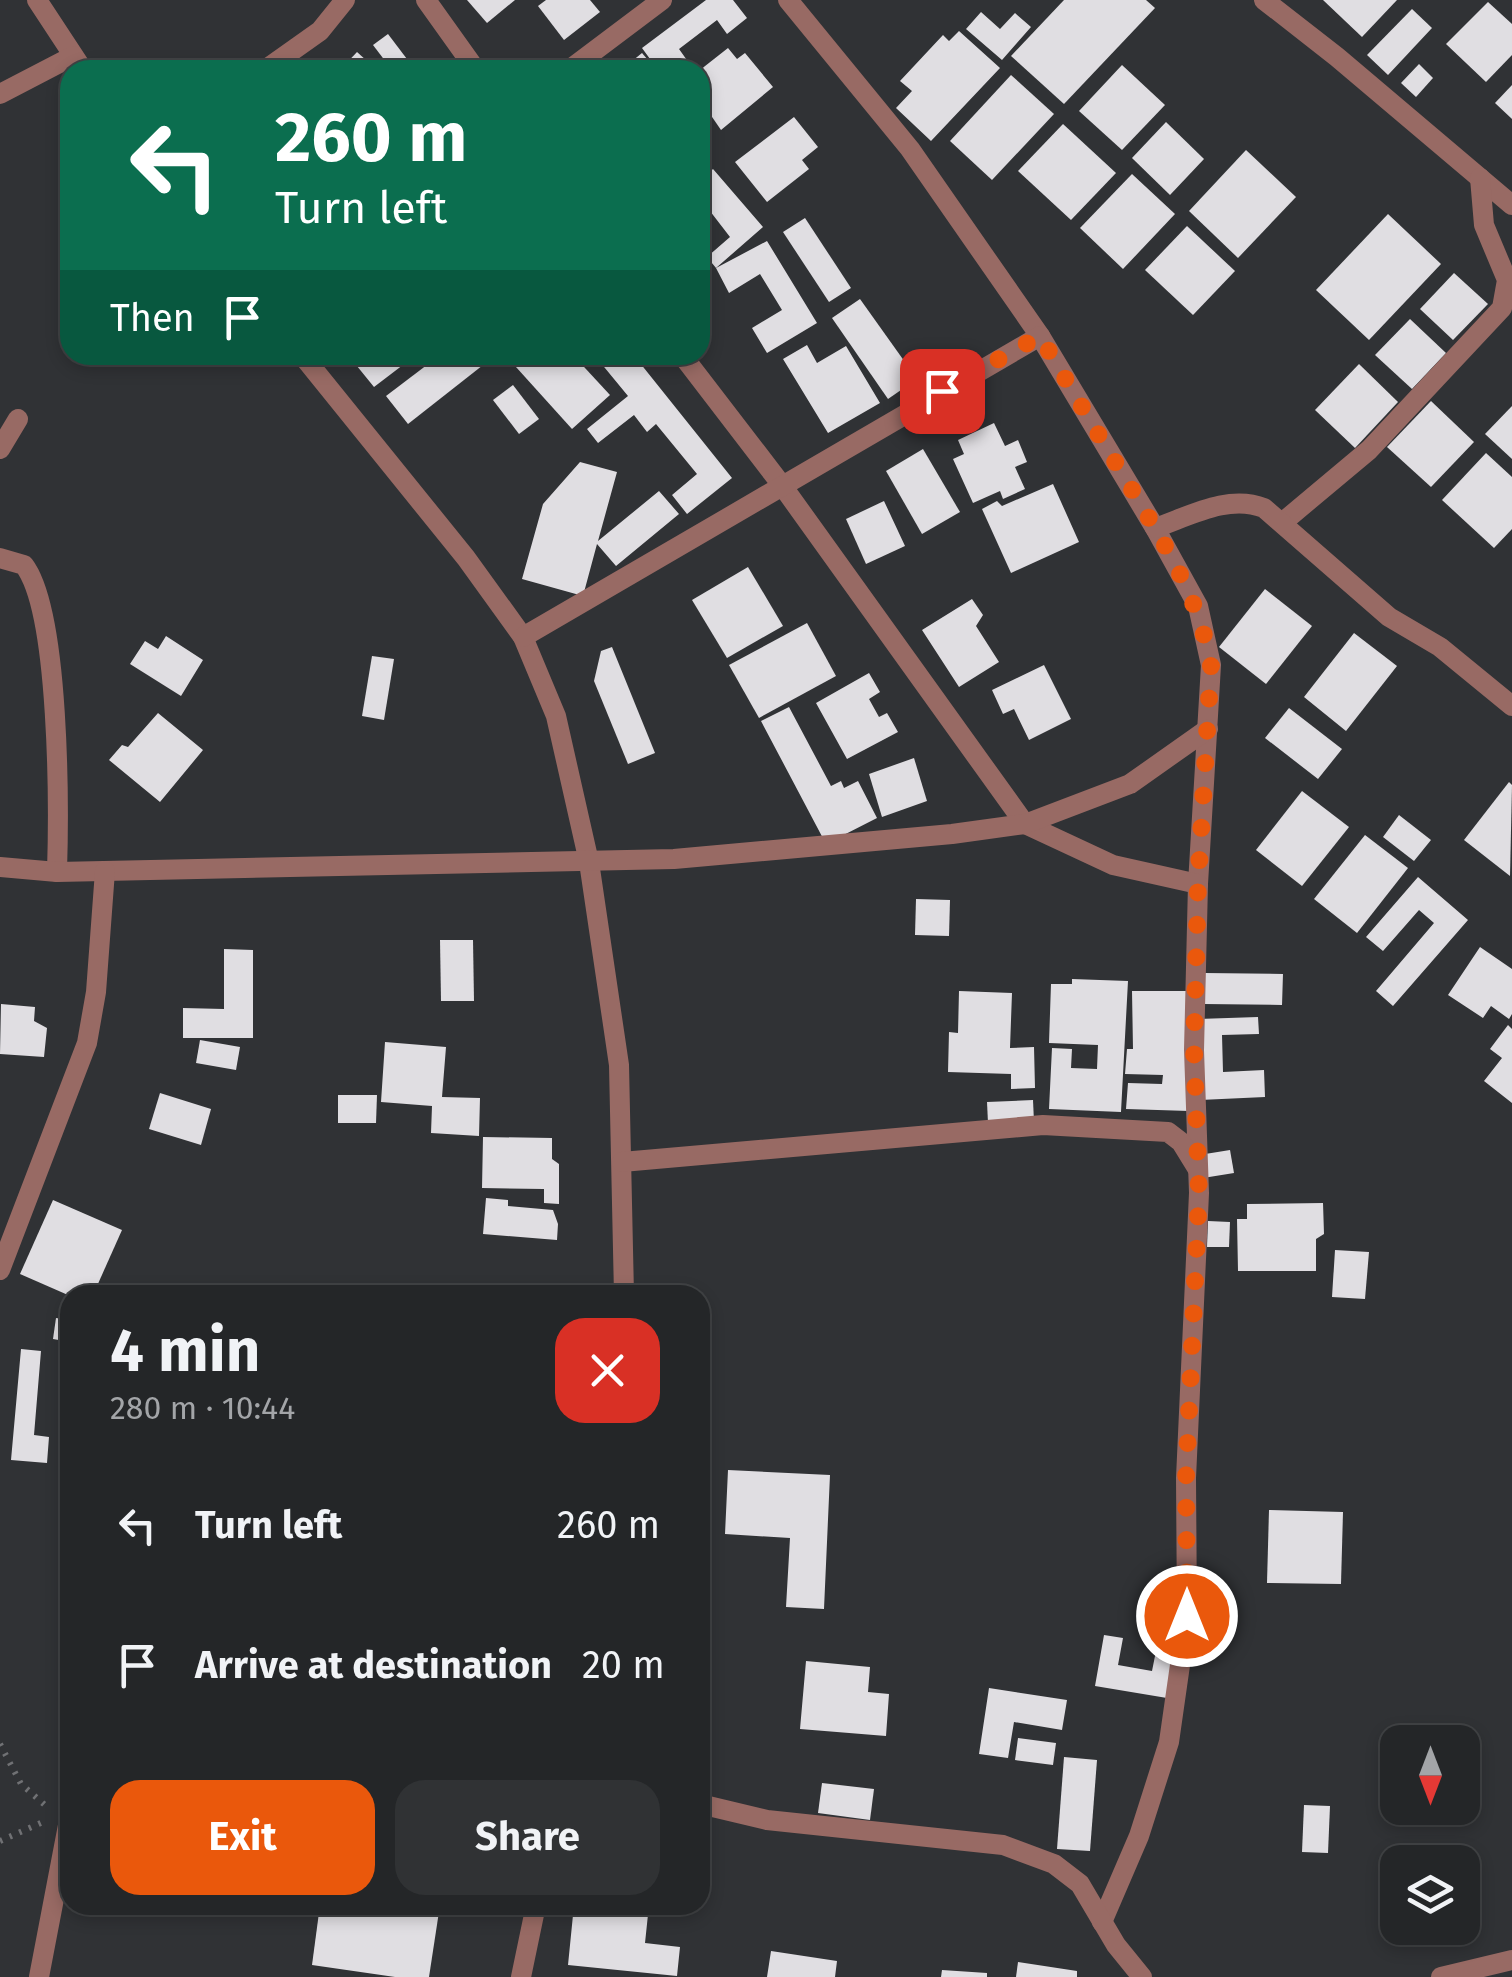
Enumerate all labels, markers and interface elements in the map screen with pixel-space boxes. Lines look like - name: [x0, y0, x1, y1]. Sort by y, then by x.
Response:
- text: 260 m: [275, 96, 467, 180]
- icon: left: [110, 100, 240, 230]
- text: Turn left: [275, 181, 447, 235]
- icon: arrive: [215, 290, 270, 345]
- text: Then: [110, 295, 195, 341]
- pin: [900, 349, 985, 434]
- icon: arrive: [915, 364, 970, 419]
- text: 4 min: [110, 1315, 260, 1387]
- button: close: [555, 1318, 660, 1423]
- text: 280 m · 10:44: [110, 1389, 295, 1427]
- icon: left: [110, 1498, 165, 1553]
- text: Turn left: [195, 1502, 342, 1548]
- text: 260 m: [557, 1502, 660, 1548]
- position arrow: [1135, 1564, 1239, 1668]
- icon: arrive: [110, 1638, 165, 1693]
- text: Arrive at destination: [195, 1642, 552, 1688]
- text: 20 m: [582, 1642, 665, 1688]
- north arrow: [1380, 1725, 1480, 1825]
- map controls: [1380, 1725, 1480, 1945]
- button: Exit: [110, 1780, 375, 1895]
- button: Share: [395, 1780, 660, 1895]
- button: layers: [1380, 1845, 1480, 1945]

